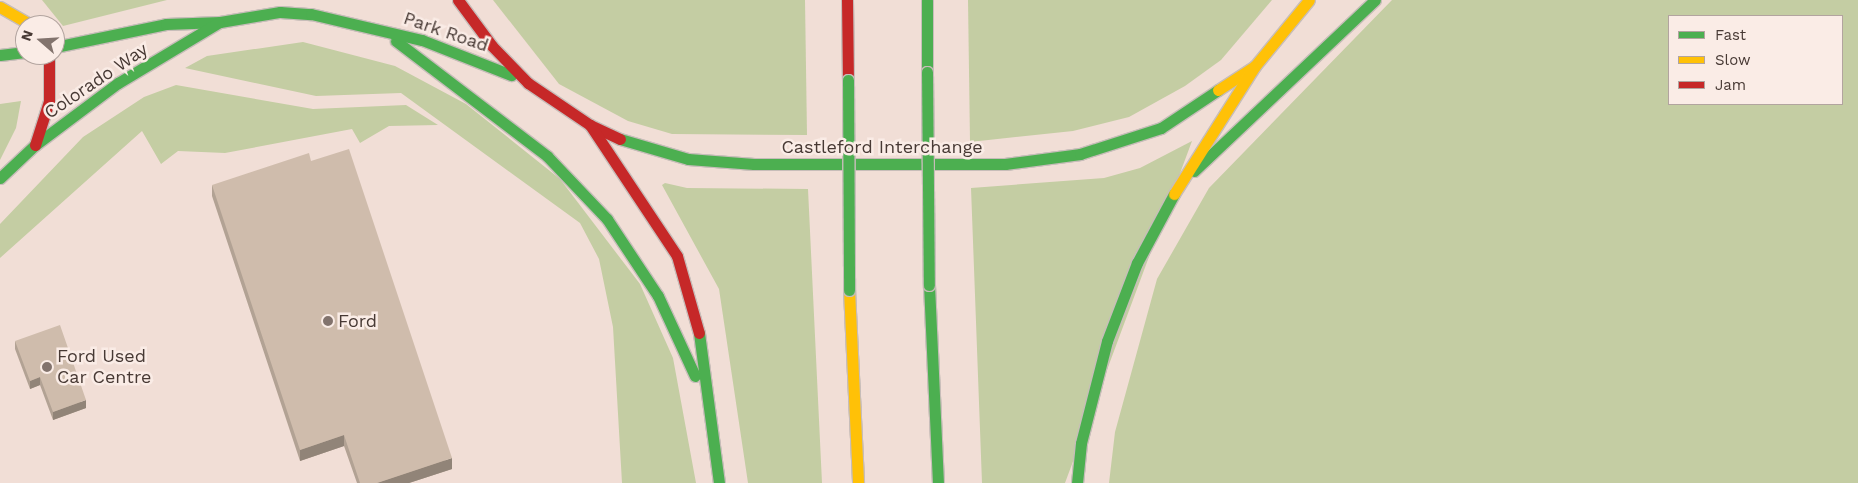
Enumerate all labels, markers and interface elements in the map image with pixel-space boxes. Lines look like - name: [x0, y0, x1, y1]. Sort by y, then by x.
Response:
- street label: Park Road: [401, 7, 491, 57]
- north arrow: [15, 15, 65, 65]
- legend: [1668, 15, 1843, 105]
- text: Fast: [1715, 26, 1746, 44]
- text: N: [18, 28, 36, 43]
- street label: Colorado Way: [40, 38, 152, 124]
- text: Slow: [1715, 51, 1751, 69]
- text: Jam: [1715, 76, 1746, 94]
- street label: Castleford Interchange: [781, 136, 983, 158]
- place label: Ford: [338, 310, 377, 332]
- marker: Ford: [322, 315, 334, 327]
- place label: Ford Used Car Centre: [57, 346, 152, 388]
- marker: Ford Used Car Centre: [41, 361, 53, 373]

